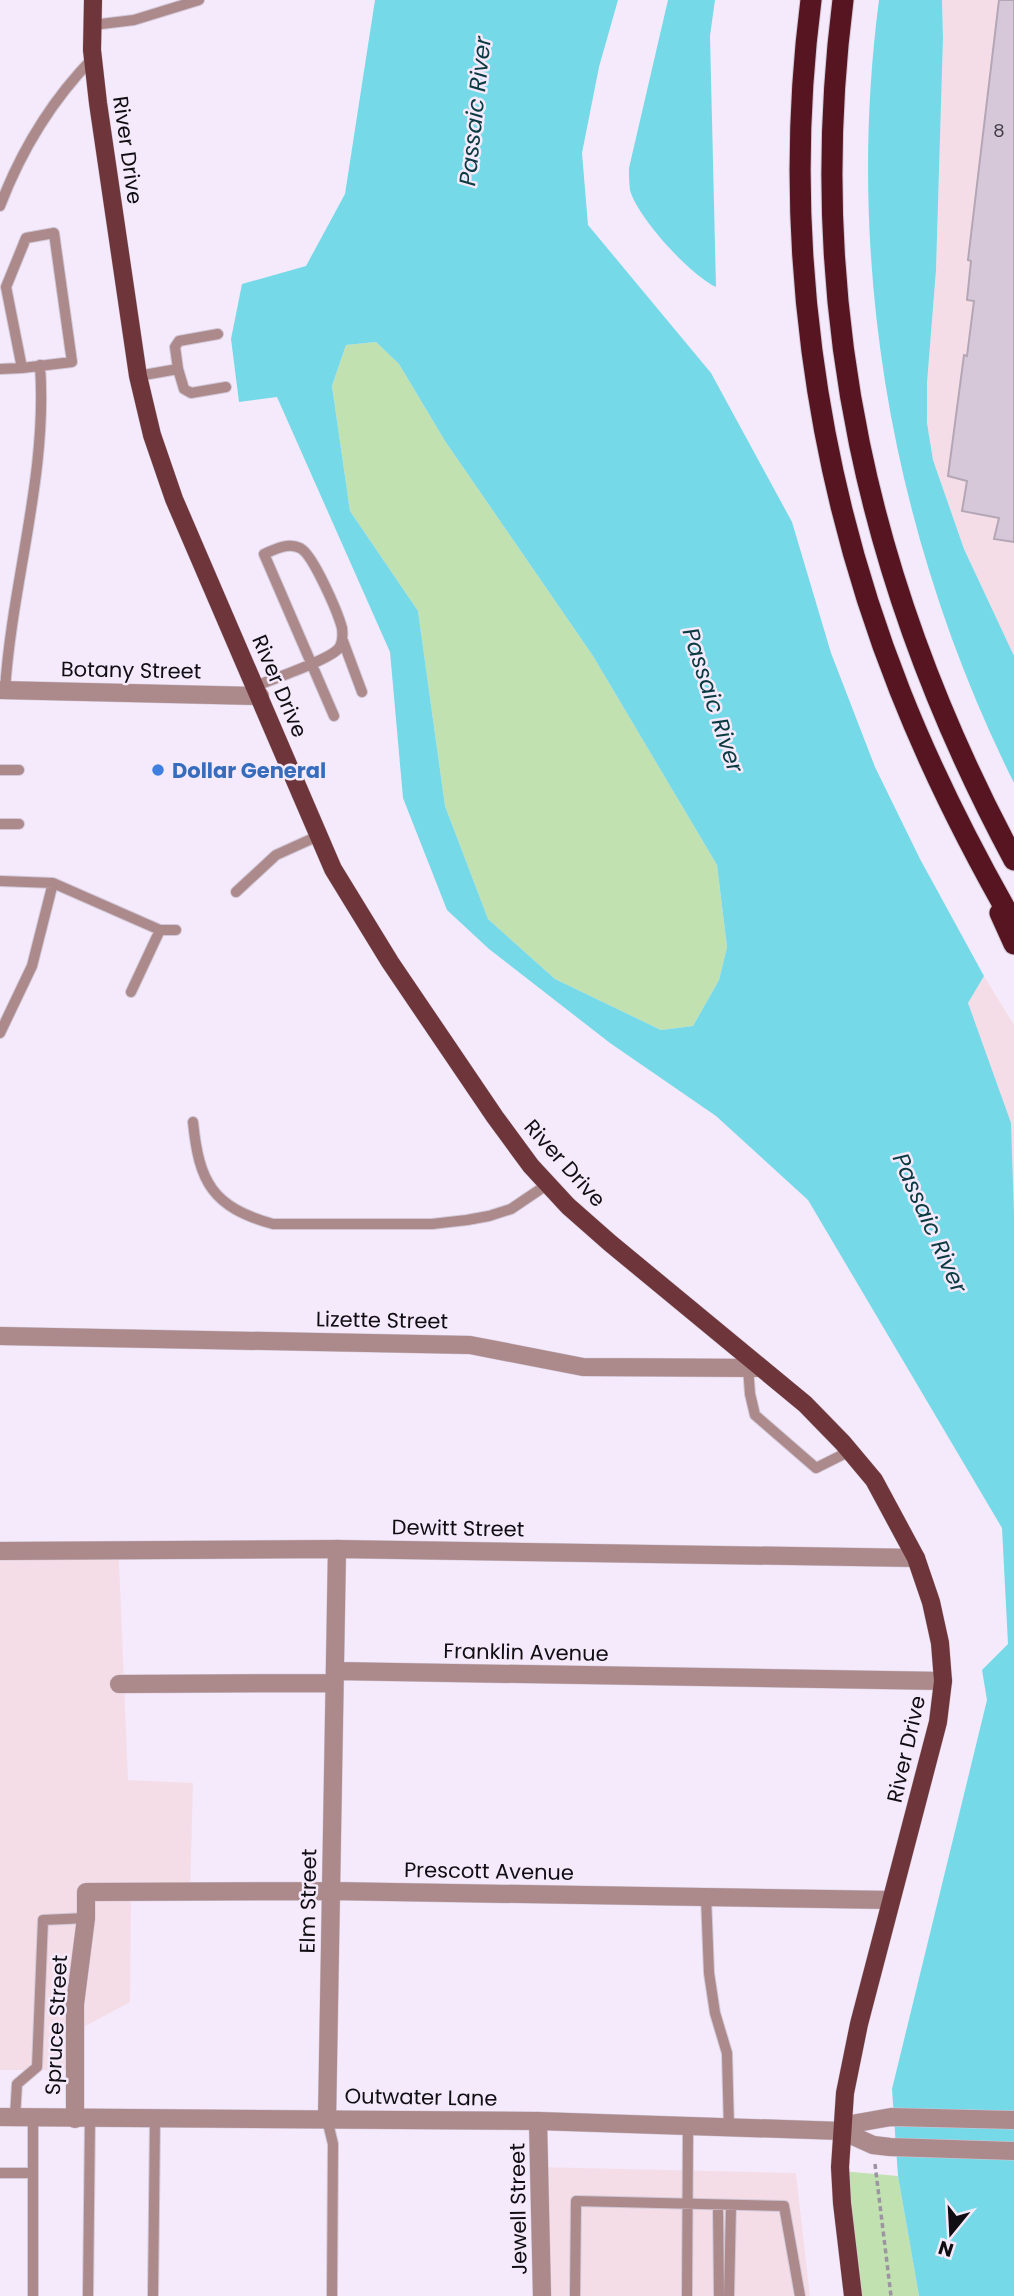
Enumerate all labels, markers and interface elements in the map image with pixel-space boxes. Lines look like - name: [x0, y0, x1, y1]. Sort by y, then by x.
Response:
- water label: Passaic River: [451, 33, 499, 187]
- street label: River Drive: [106, 94, 150, 206]
- house number: 8: [993, 118, 1005, 143]
- water label: Passaic River: [675, 624, 752, 778]
- street label: River Drive: [245, 630, 315, 742]
- street label: Botany Street: [60, 654, 202, 686]
- place label: Dollar General: [172, 756, 326, 785]
- marker: Dollar General: [150, 762, 166, 778]
- street label: River Drive: [518, 1113, 612, 1213]
- water label: Passaic River: [885, 1148, 976, 1299]
- street label: Lizette Street: [316, 1304, 448, 1336]
- street label: Dewitt Street: [391, 1512, 525, 1544]
- street label: Franklin Avenue: [443, 1636, 609, 1668]
- street label: River Drive: [880, 1693, 932, 1805]
- street label: Elm Street: [293, 1848, 323, 1954]
- street label: Prescott Avenue: [404, 1855, 574, 1887]
- street label: Spruce Street: [38, 1954, 74, 2096]
- street label: Outwater Lane: [344, 2081, 498, 2113]
- street label: Jewell Street: [502, 2143, 534, 2275]
- north arrow: [916, 2198, 986, 2268]
- text: N: [935, 2234, 957, 2264]

